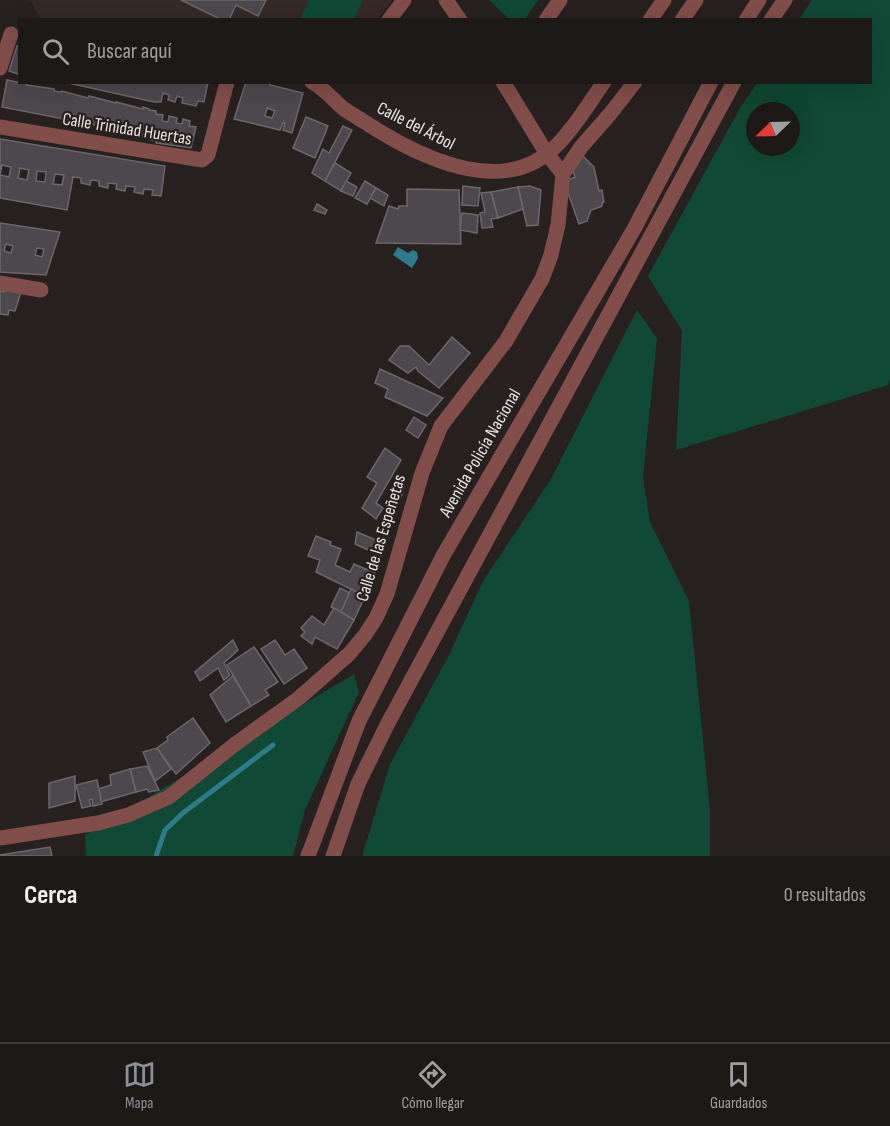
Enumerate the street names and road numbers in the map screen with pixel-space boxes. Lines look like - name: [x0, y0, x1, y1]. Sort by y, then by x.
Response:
- street label: Calle del Árbol: [374, 97, 458, 155]
- street label: Calle Trinidad Huertas: [61, 108, 193, 150]
- street label: Avenida Policía Nacional: [434, 385, 525, 522]
- street label: Calle de las Espeñetas: [352, 472, 410, 604]

